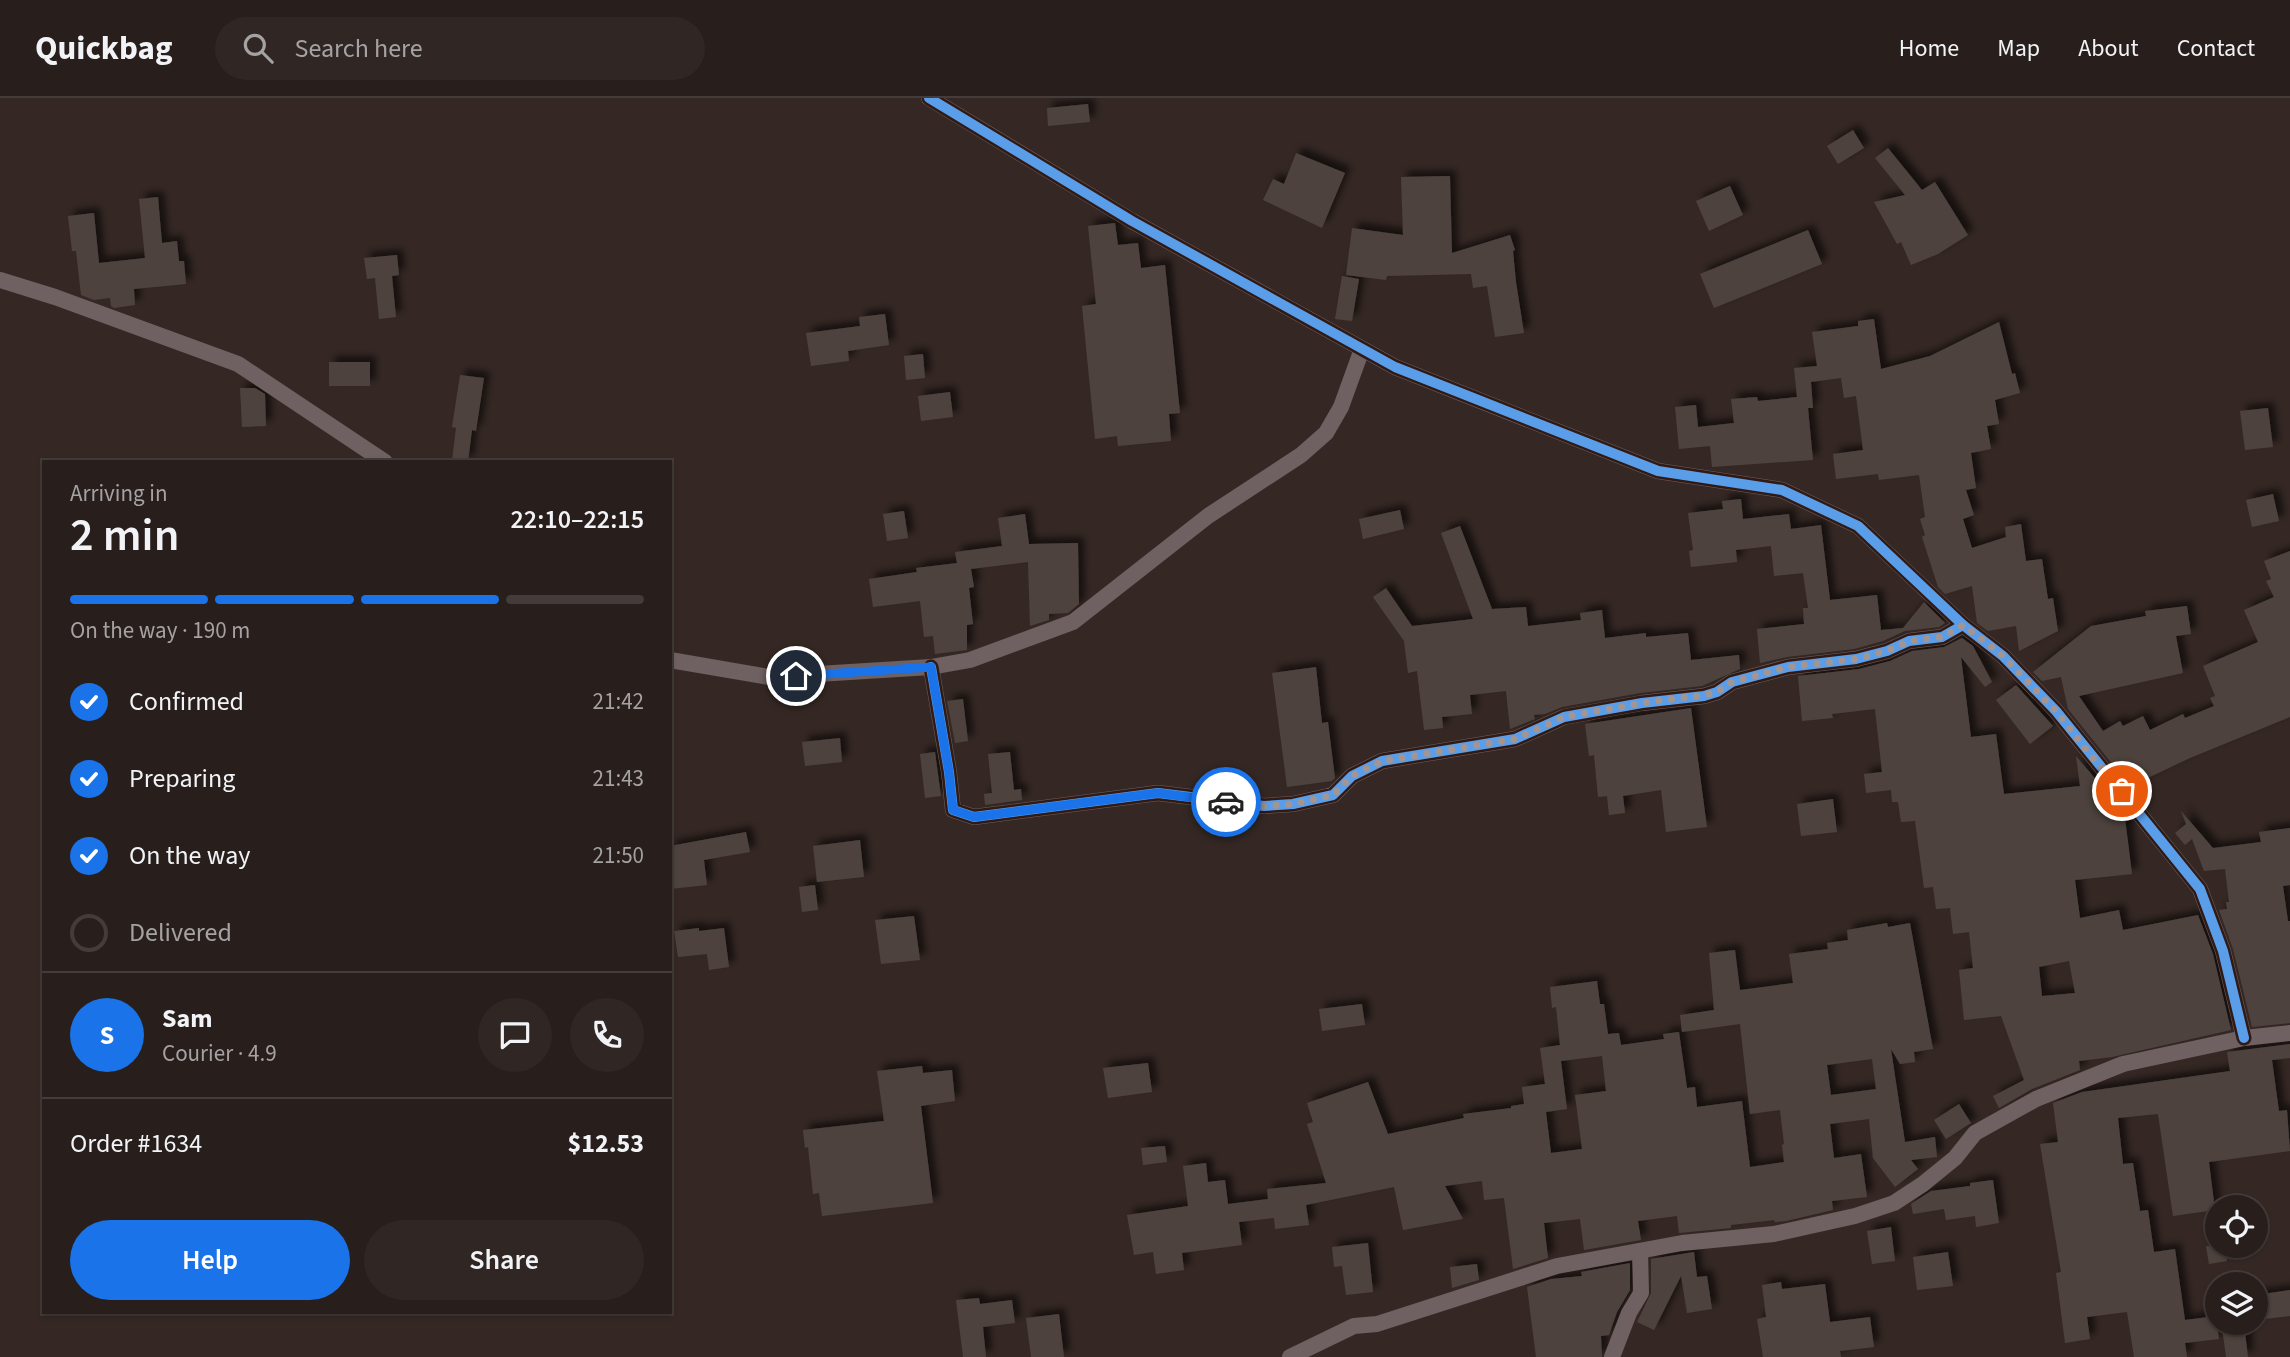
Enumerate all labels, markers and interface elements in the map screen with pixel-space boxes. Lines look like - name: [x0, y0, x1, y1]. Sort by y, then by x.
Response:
- search box: [215, 17, 705, 80]
- text: Quickbag: [35, 25, 173, 72]
- icon: search: [239, 29, 277, 67]
- text: Search here: [295, 30, 423, 67]
- text: Home: [1899, 31, 1959, 66]
- text: Map: [1997, 31, 2040, 66]
- text: About: [2078, 31, 2139, 66]
- text: Contact: [2177, 31, 2255, 66]
- text: Arriving in: [70, 477, 168, 510]
- text: 22:10–22:15: [511, 501, 644, 538]
- text: 2 min: [70, 503, 179, 568]
- text: On the way · 190 m: [70, 614, 250, 647]
- pin: [766, 646, 826, 706]
- icon: home: [777, 657, 815, 695]
- icon: check: [70, 683, 108, 721]
- text: Confirmed: [129, 683, 244, 720]
- text: 21:42: [593, 685, 644, 718]
- icon: check: [70, 760, 108, 798]
- text: Preparing: [129, 760, 235, 797]
- pin: [2092, 761, 2152, 821]
- text: 21:43: [593, 762, 644, 795]
- courier: [1191, 767, 1261, 837]
- icon: bag: [2103, 772, 2141, 810]
- icon: car: [1207, 783, 1245, 821]
- icon: check: [70, 837, 108, 875]
- text: On the way: [129, 837, 250, 874]
- text: 21:50: [593, 839, 644, 872]
- text: Delivered: [129, 914, 232, 951]
- button: chat: [478, 998, 552, 1072]
- button: phone: [570, 998, 644, 1072]
- text: Sam: [162, 1000, 212, 1037]
- text: S: [100, 1017, 114, 1054]
- text: Courier · 4.9: [162, 1037, 277, 1070]
- text: Order #1634: [70, 1125, 202, 1162]
- text: $12.53: [568, 1125, 644, 1162]
- map controls: [2205, 1195, 2268, 1335]
- button: locate: [2205, 1195, 2268, 1258]
- button: Help: [70, 1220, 350, 1300]
- button: Share: [364, 1220, 644, 1300]
- button: layers: [2205, 1272, 2268, 1335]

